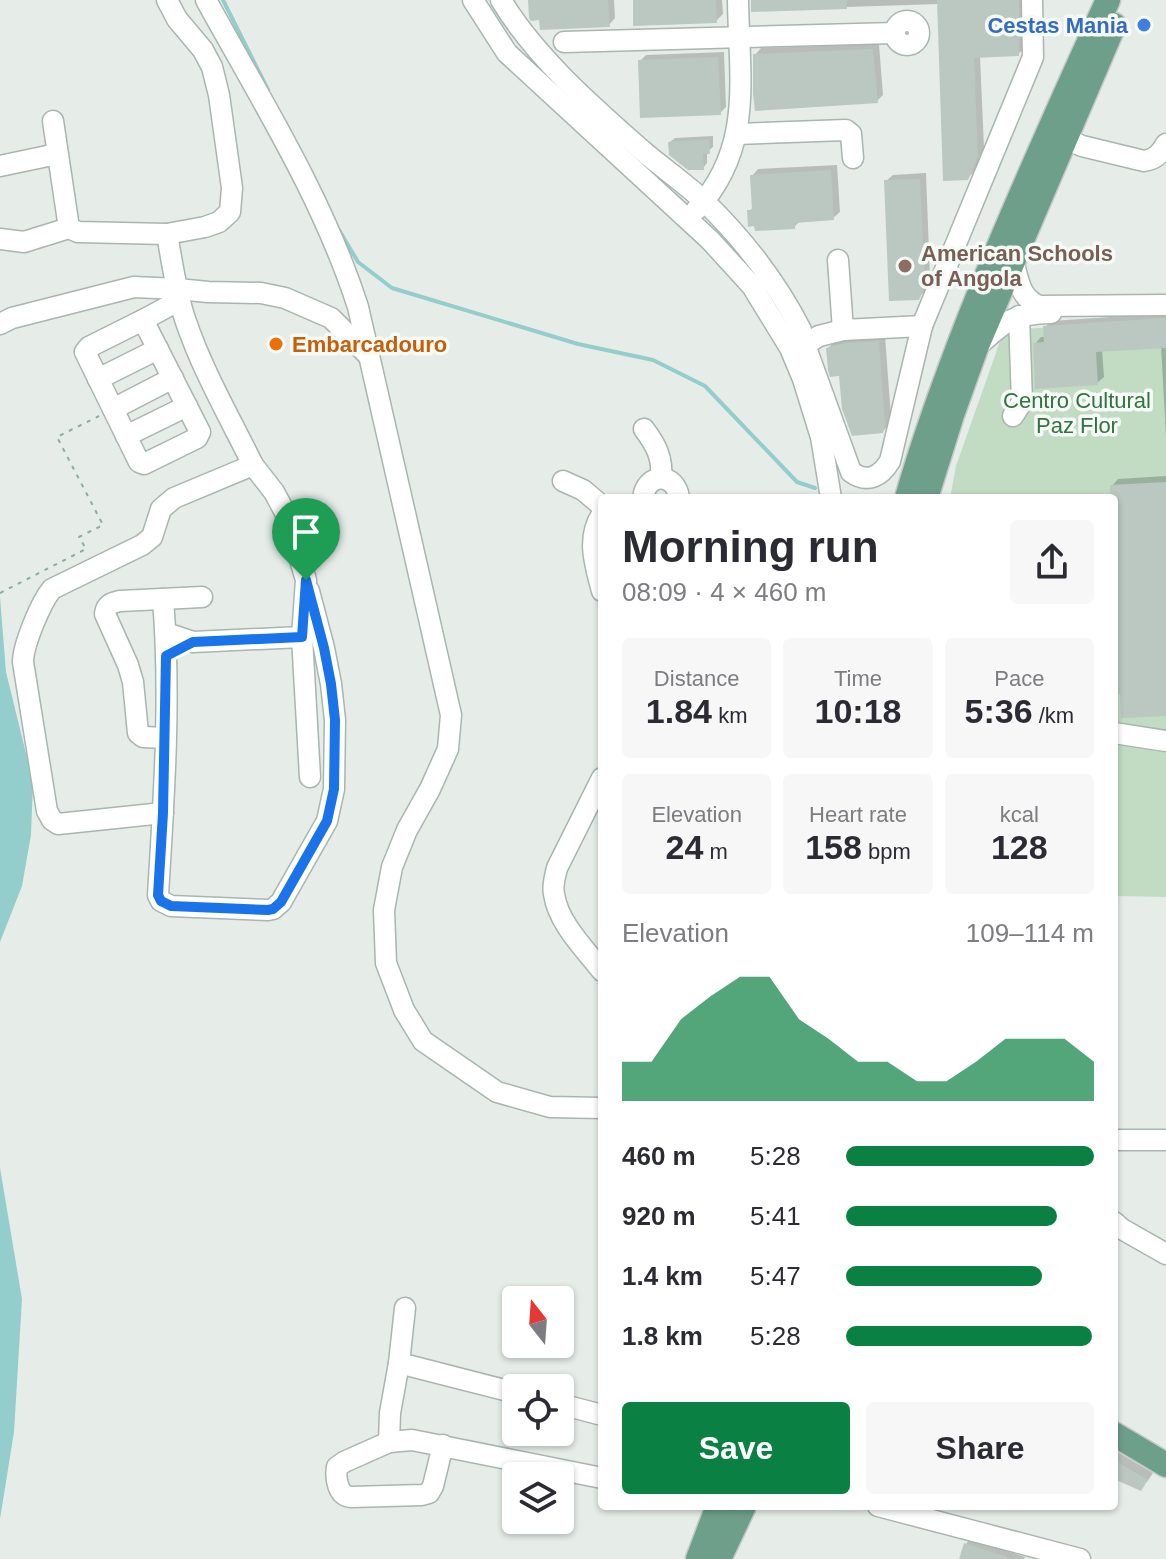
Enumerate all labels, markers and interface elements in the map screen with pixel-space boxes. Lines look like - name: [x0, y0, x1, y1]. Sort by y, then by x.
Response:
- place label: Cestas Mania: [987, 13, 1129, 38]
- marker: Cestas Mania: [1135, 16, 1153, 34]
- place label: American Schools of Angola: [921, 241, 1113, 291]
- marker: American Schools of Angola: [896, 257, 914, 275]
- place label: Embarcadouro: [292, 332, 447, 357]
- marker: Embarcadouro: [267, 335, 285, 353]
- park label: Centro Cultural Paz Flor: [1003, 388, 1151, 438]
- pin: [272, 498, 340, 580]
- icon: arrive: [284, 510, 328, 554]
- button: share: [1010, 520, 1094, 604]
- text: Morning run: [622, 522, 879, 571]
- text: 08:09 · 4 × 460 m: [622, 577, 827, 607]
- text: Distance: [654, 666, 739, 691]
- text: Time: [834, 666, 882, 691]
- text: Pace: [994, 666, 1044, 691]
- text: 1.84: [646, 692, 712, 730]
- text: 10:18: [815, 692, 901, 730]
- text: 5:36: [965, 692, 1033, 730]
- text: km: [712, 703, 747, 728]
- text: /km: [1033, 703, 1074, 728]
- text: Elevation: [651, 802, 742, 827]
- text: Heart rate: [809, 802, 907, 827]
- text: kcal: [1000, 802, 1039, 827]
- text: 24: [666, 828, 703, 866]
- text: 158: [805, 828, 862, 866]
- text: 128: [991, 828, 1048, 866]
- text: m: [703, 839, 728, 864]
- text: bpm: [862, 839, 911, 864]
- text: Elevation: [622, 918, 729, 948]
- text: 109–114 m: [966, 918, 1094, 948]
- text: 460 m: [622, 1141, 696, 1171]
- text: 5:28: [750, 1141, 801, 1171]
- text: 920 m: [622, 1201, 696, 1231]
- text: 5:41: [750, 1201, 801, 1231]
- text: 1.4 km: [622, 1261, 703, 1291]
- text: 5:47: [750, 1261, 801, 1291]
- north arrow: [502, 1286, 574, 1358]
- map controls: [502, 1286, 574, 1534]
- text: 1.8 km: [622, 1321, 703, 1351]
- text: 5:28: [750, 1321, 801, 1351]
- button: locate: [502, 1374, 574, 1446]
- button: Save: [622, 1402, 850, 1494]
- button: Share: [866, 1402, 1094, 1494]
- button: layers: [502, 1462, 574, 1534]

